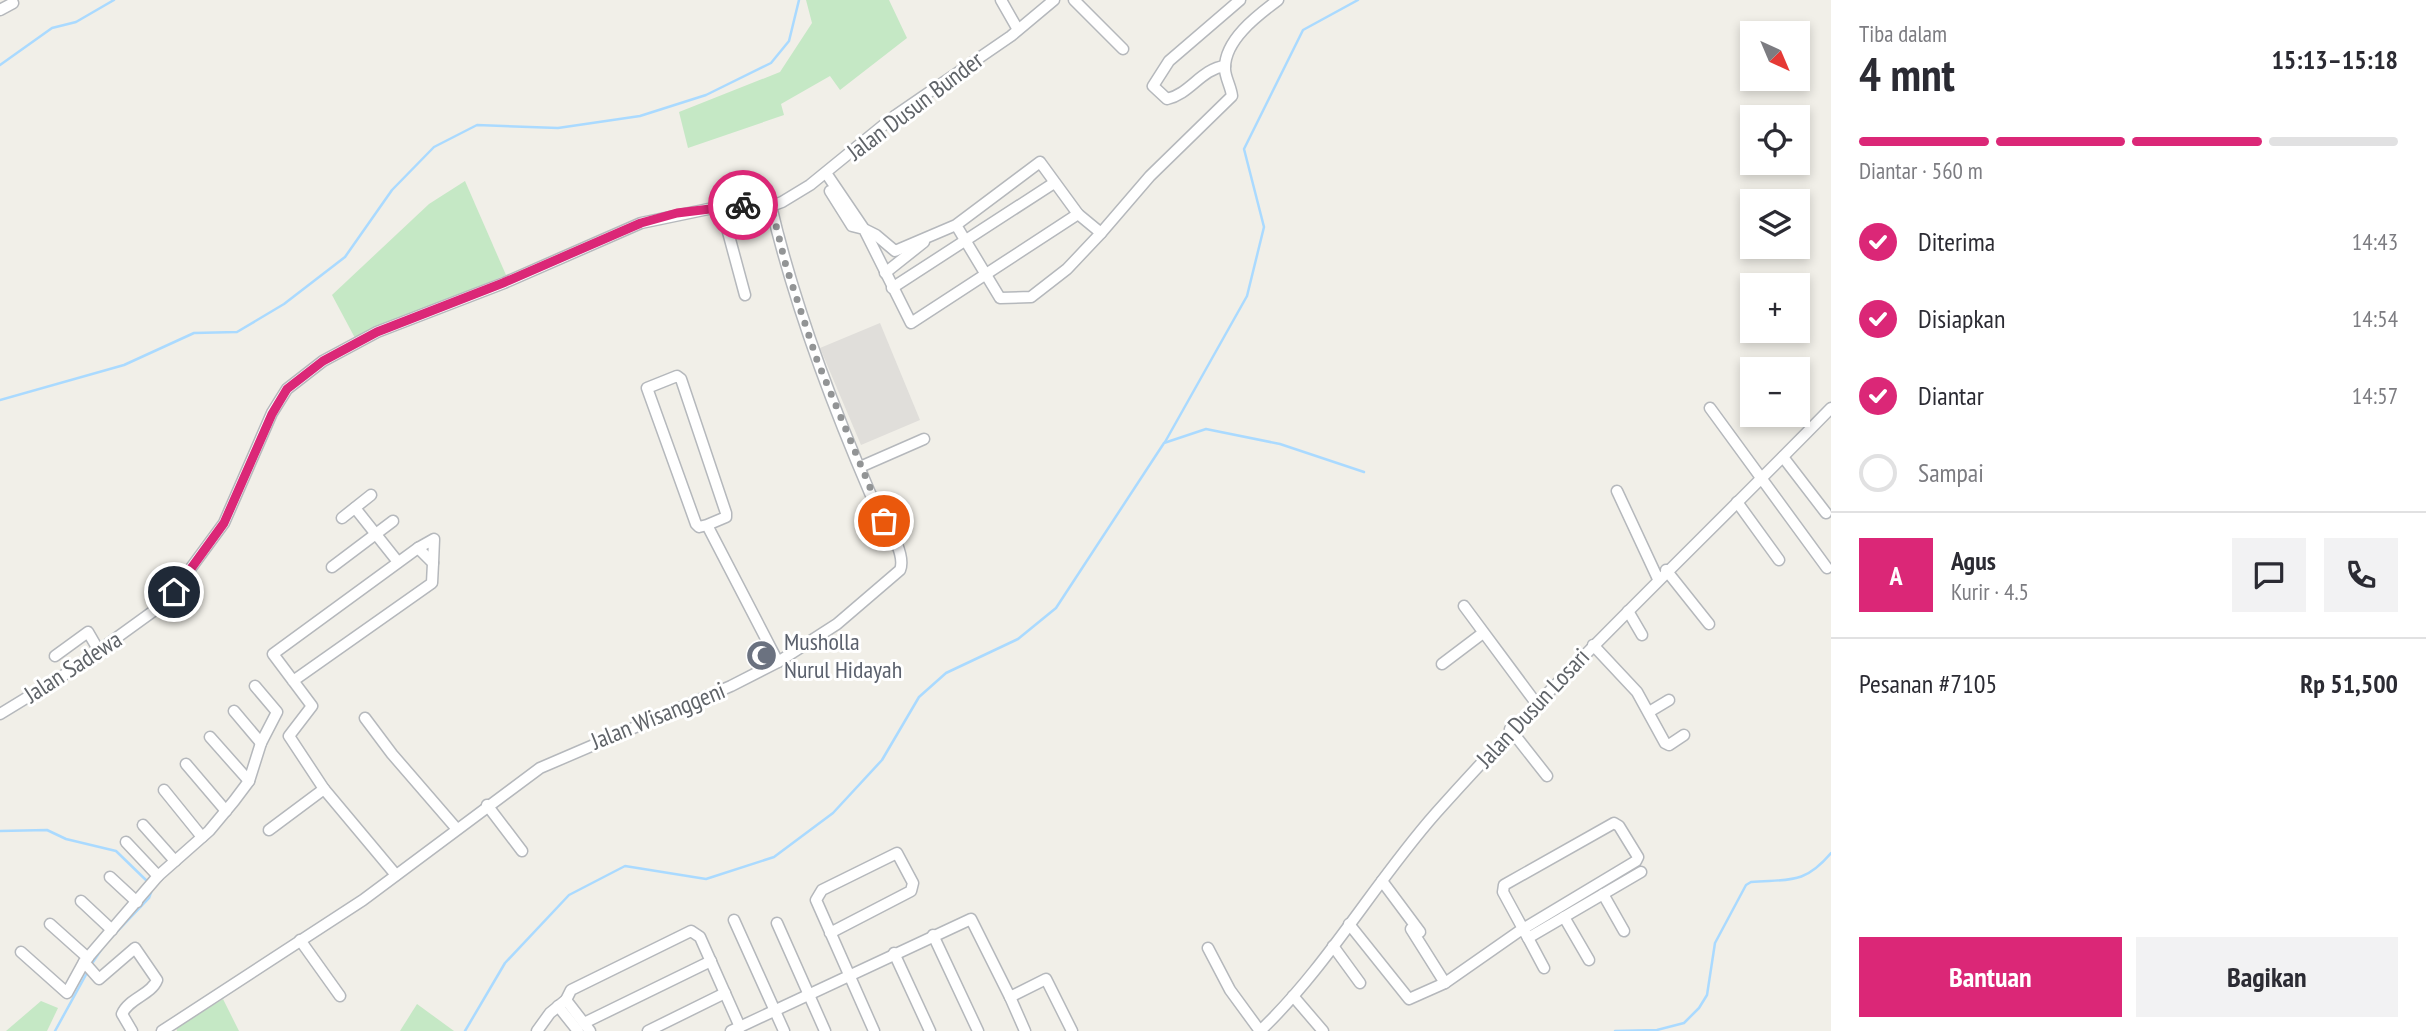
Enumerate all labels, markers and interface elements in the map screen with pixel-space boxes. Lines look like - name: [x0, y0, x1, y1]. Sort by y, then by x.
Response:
- text: Tiba dalam: [1859, 19, 1947, 48]
- north arrow: [1740, 21, 1810, 91]
- map controls: [1740, 21, 1810, 427]
- text: 15:13–15:18: [2271, 43, 2398, 76]
- street label: Jalan Dusun Bunder: [840, 44, 989, 167]
- text: 4 mnt: [1859, 44, 1955, 104]
- button: locate: [1740, 105, 1810, 175]
- text: Diantar · 560 m: [1859, 156, 1983, 185]
- courier: [708, 170, 778, 240]
- icon: bike: [724, 186, 762, 224]
- button: layers: [1740, 189, 1810, 259]
- icon: check: [1859, 223, 1897, 261]
- text: Diterima: [1918, 225, 1995, 258]
- text: 14:43: [2352, 227, 2398, 256]
- button: +: [1740, 273, 1810, 343]
- icon: check: [1859, 300, 1897, 338]
- text: Disiapkan: [1918, 302, 2005, 335]
- text: 14:54: [2352, 304, 2398, 333]
- button: −: [1740, 357, 1810, 427]
- icon: check: [1859, 377, 1897, 415]
- text: Diantar: [1918, 379, 1984, 412]
- text: 14:57: [2352, 381, 2398, 410]
- text: Sampai: [1918, 456, 1984, 489]
- pin: [854, 491, 914, 551]
- icon: bag: [865, 502, 903, 540]
- button: chat: [2232, 538, 2306, 612]
- button: phone: [2324, 538, 2398, 612]
- text: Agus: [1951, 544, 1996, 577]
- text: A: [1889, 559, 1903, 592]
- pin: [144, 562, 204, 622]
- icon: home: [155, 573, 193, 611]
- text: Kurir · 4.5: [1951, 577, 2029, 606]
- street label: Jalan Sadewa: [17, 624, 127, 710]
- place label: Musholla Nurul Hidayah: [784, 626, 902, 685]
- mosque icon: Musholla Nurul Hidayah: [744, 639, 778, 673]
- street label: Jalan Dusun Losari: [1469, 641, 1596, 775]
- text: Pesanan #7105: [1859, 667, 1997, 700]
- text: Rp 51,500: [2300, 667, 2398, 700]
- street label: Jalan Wisanggeni: [585, 675, 729, 757]
- button: Bantuan: [1859, 937, 2122, 1017]
- button: Bagikan: [2136, 937, 2398, 1017]

